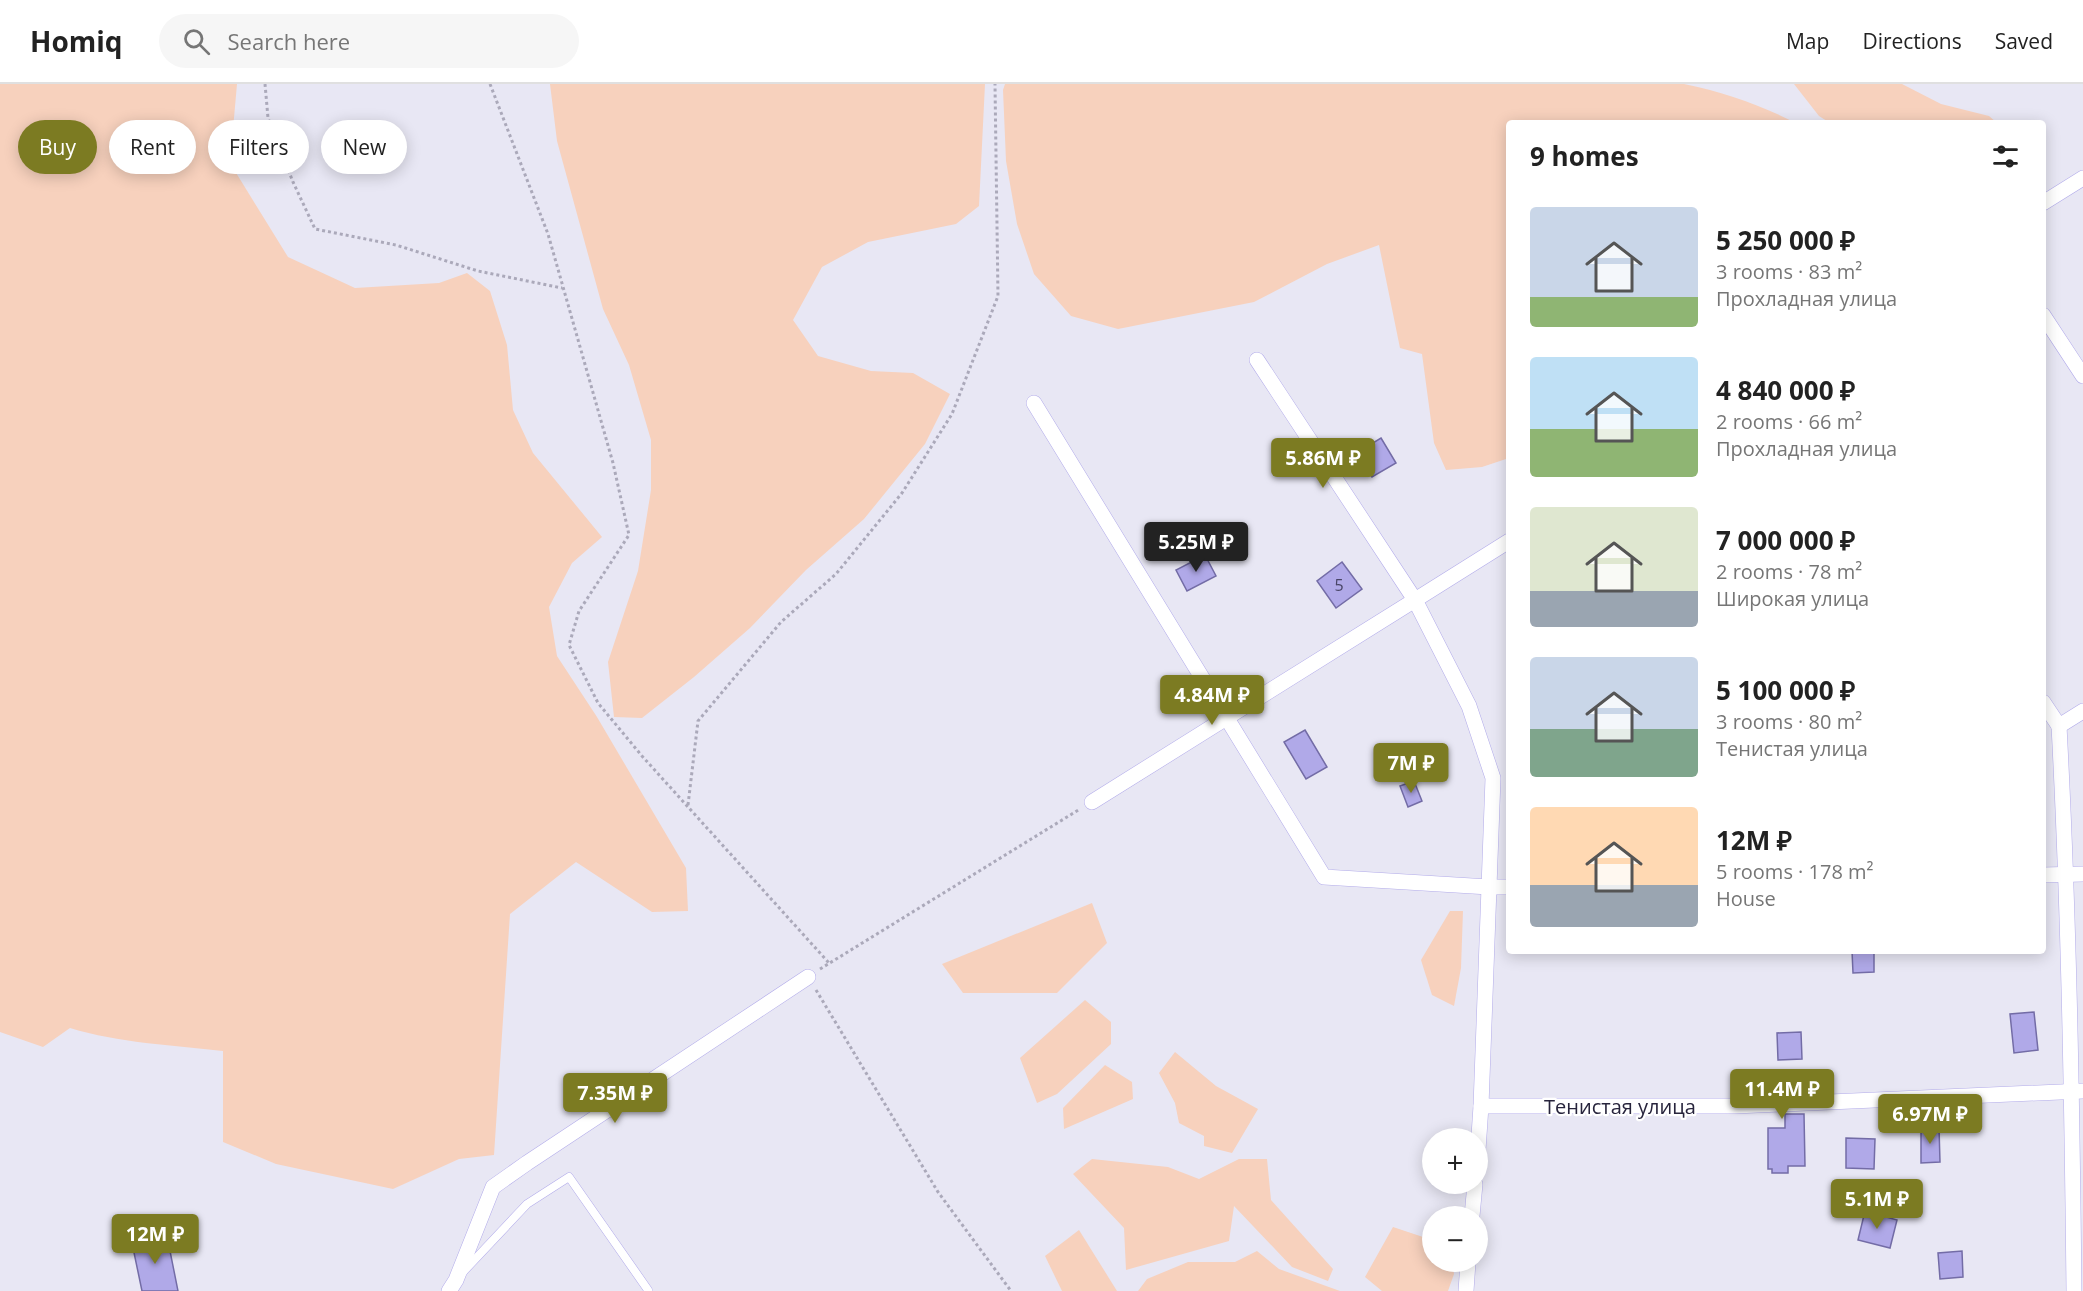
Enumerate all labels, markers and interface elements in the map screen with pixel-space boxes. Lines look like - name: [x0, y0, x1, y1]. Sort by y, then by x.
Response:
- search box: [159, 14, 579, 68]
- text: Homiq: [30, 22, 123, 60]
- icon: search: [180, 25, 213, 58]
- text: Search here: [228, 26, 350, 56]
- text: Map: [1786, 27, 1829, 55]
- text: Directions: [1862, 27, 1962, 55]
- text: Saved: [1995, 27, 2053, 55]
- chip: Buy: [18, 120, 97, 174]
- chip: Rent: [109, 120, 196, 174]
- chip: Filters: [208, 120, 309, 174]
- chip: New: [321, 120, 407, 174]
- text: 9 homes: [1530, 138, 1639, 174]
- icon: filters: [1989, 140, 2022, 173]
- text: 5 250 000 ₽: [1716, 222, 1855, 258]
- icon: home: [1578, 231, 1650, 303]
- text: 3 rooms · 83 m²: [1716, 258, 1862, 285]
- text: Прохладная улица: [1716, 285, 1897, 312]
- text: 4 840 000 ₽: [1716, 372, 1855, 408]
- icon: home: [1578, 381, 1650, 453]
- text: 2 rooms · 66 m²: [1716, 408, 1862, 435]
- text: Прохладная улица: [1716, 435, 1897, 462]
- pin: 5.86M ₽: [1268, 438, 1378, 489]
- text: 5.86M ₽: [1285, 444, 1361, 471]
- pin: 5.25M ₽: [1141, 522, 1251, 573]
- text: 7 000 000 ₽: [1716, 522, 1855, 558]
- text: 5.25M ₽: [1158, 528, 1234, 555]
- icon: home: [1578, 531, 1650, 603]
- text: 2 rooms · 78 m²: [1716, 558, 1862, 585]
- house number: 5: [1334, 574, 1344, 596]
- text: Широкая улица: [1716, 585, 1869, 612]
- text: 5 100 000 ₽: [1716, 672, 1855, 708]
- pin: 4.84M ₽: [1157, 675, 1267, 726]
- text: 4.84M ₽: [1174, 681, 1250, 708]
- icon: home: [1578, 681, 1650, 753]
- text: 3 rooms · 80 m²: [1716, 708, 1862, 735]
- text: Тенистая улица: [1716, 735, 1868, 762]
- pin: 7M ₽: [1375, 743, 1447, 794]
- text: 7M ₽: [1387, 749, 1435, 776]
- text: 12M ₽: [1716, 822, 1792, 858]
- icon: home: [1578, 831, 1650, 903]
- text: 5 rooms · 178 m²: [1716, 858, 1874, 885]
- text: House: [1716, 885, 1776, 912]
- pin: 11.4M ₽: [1727, 1069, 1837, 1120]
- pin: 7.35M ₽: [560, 1073, 670, 1124]
- text: 11.4M ₽: [1744, 1075, 1820, 1102]
- text: 7.35M ₽: [577, 1079, 653, 1106]
- street label: Тенистая улица: [1544, 1093, 1696, 1120]
- pin: 6.97M ₽: [1875, 1094, 1985, 1145]
- text: 6.97M ₽: [1892, 1100, 1968, 1127]
- map controls: [1422, 1128, 1488, 1272]
- button: +: [1422, 1128, 1488, 1194]
- pin: 5.1M ₽: [1828, 1179, 1926, 1230]
- text: 5.1M ₽: [1845, 1185, 1909, 1212]
- button: −: [1422, 1206, 1488, 1272]
- pin: 12M ₽: [113, 1214, 197, 1265]
- text: 12M ₽: [126, 1220, 184, 1247]

